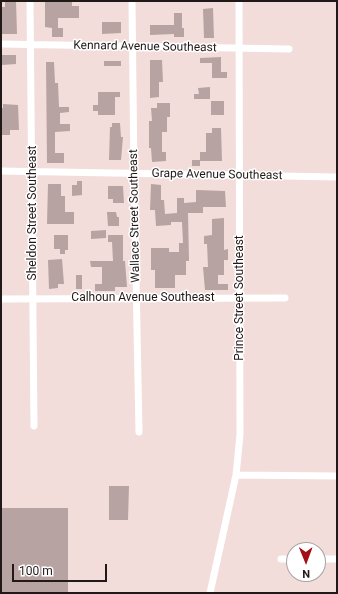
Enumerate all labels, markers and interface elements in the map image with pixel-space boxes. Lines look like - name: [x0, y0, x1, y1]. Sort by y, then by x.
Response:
- street label: Kennard Avenue Southeast: [73, 39, 217, 55]
- street label: Sheldon Street Southeast: [26, 146, 40, 280]
- street label: Wallace Street Southeast: [127, 149, 143, 283]
- street label: Grape Avenue Southeast: [151, 167, 283, 183]
- street label: Prince Street Southeast: [233, 235, 247, 361]
- street label: Calhoun Avenue Southeast: [71, 291, 215, 305]
- north arrow: [286, 542, 326, 582]
- scale bar: [14, 556, 109, 582]
- text: 100 m: [19, 564, 53, 578]
- text: N: [302, 567, 310, 580]

